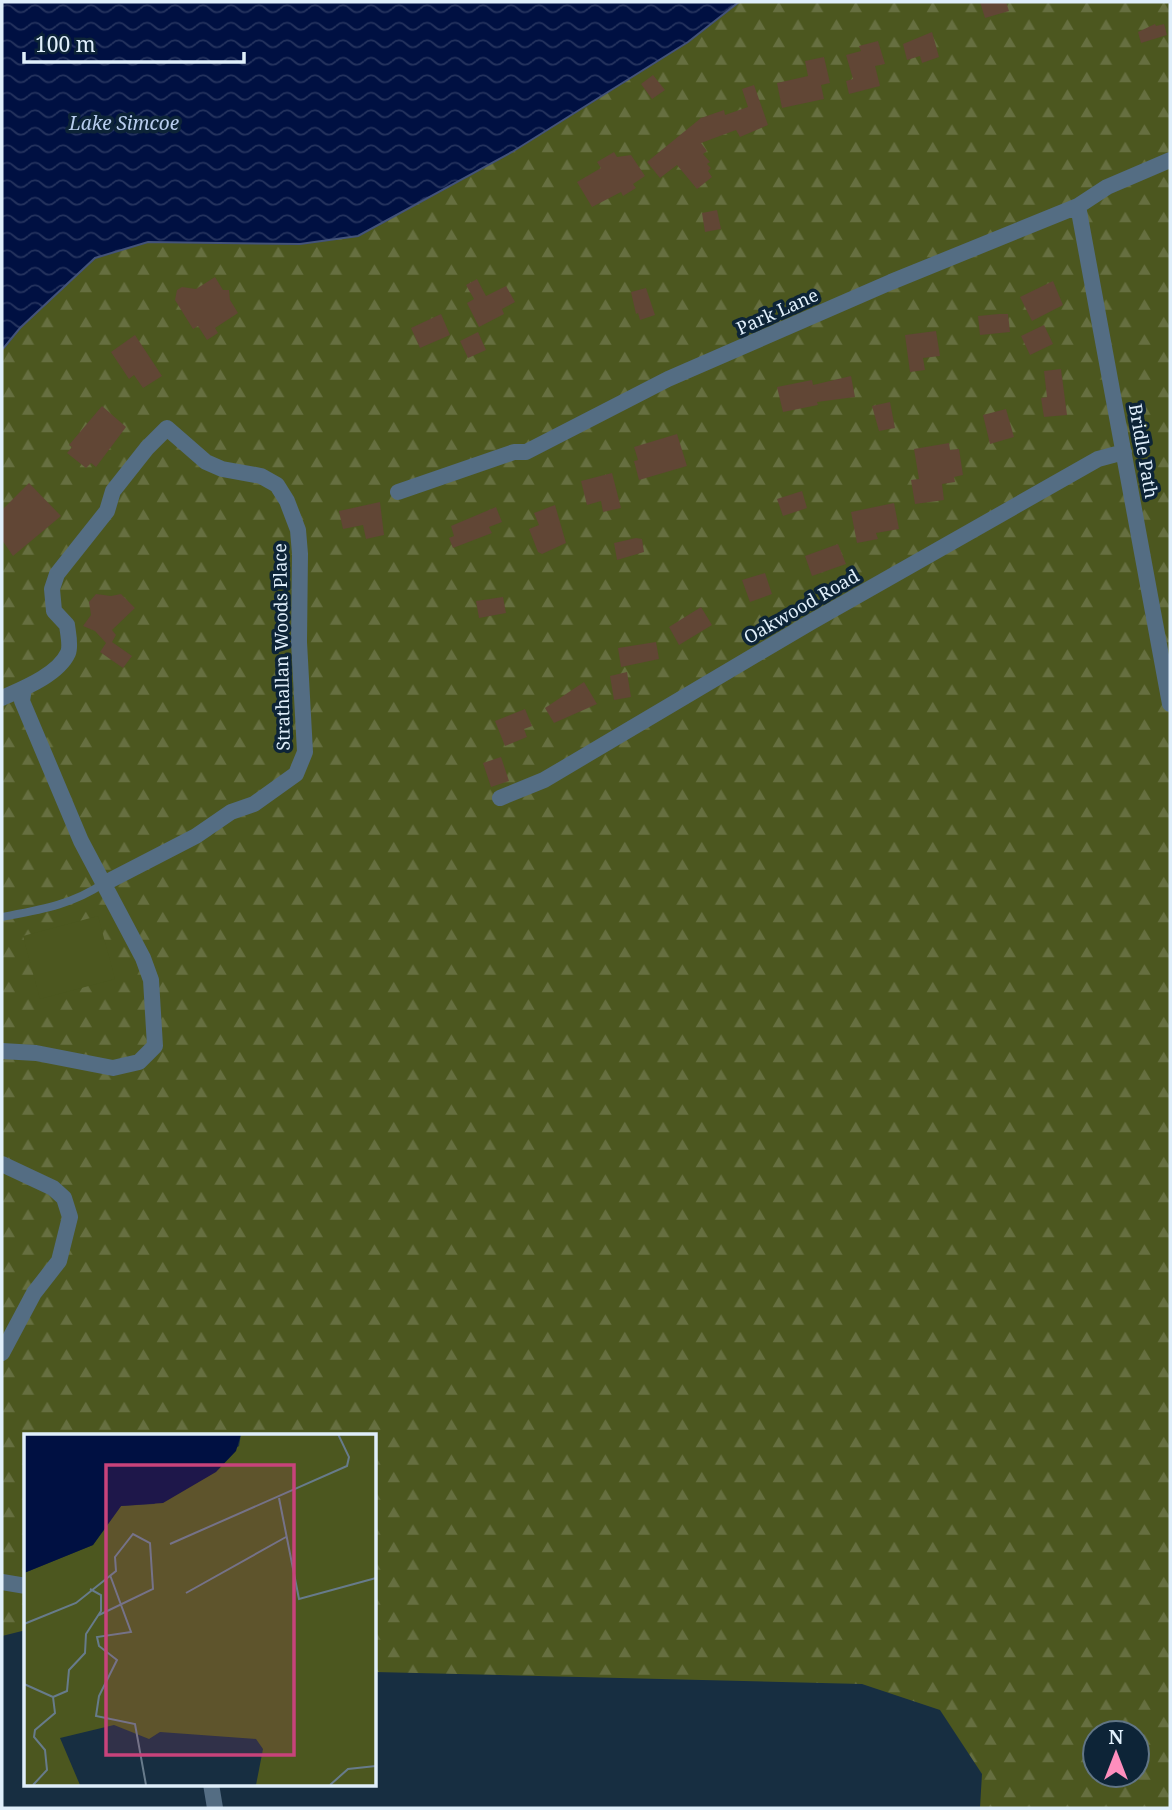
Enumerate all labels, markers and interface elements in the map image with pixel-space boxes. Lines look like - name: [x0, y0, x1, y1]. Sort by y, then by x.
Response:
- scale bar: [24, 21, 245, 65]
- text: 100 m: [35, 30, 96, 58]
- water label: Lake Simcoe: [68, 110, 179, 136]
- street label: Park Lane: [732, 282, 822, 340]
- street label: Bridle Path: [1124, 402, 1164, 500]
- street label: Strathallan Woods Place: [267, 543, 295, 751]
- street label: Oakwood Road: [739, 563, 863, 649]
- inset map: [24, 1434, 376, 1786]
- north arrow: [1081, 1719, 1151, 1789]
- text: N: [1109, 1724, 1124, 1750]

